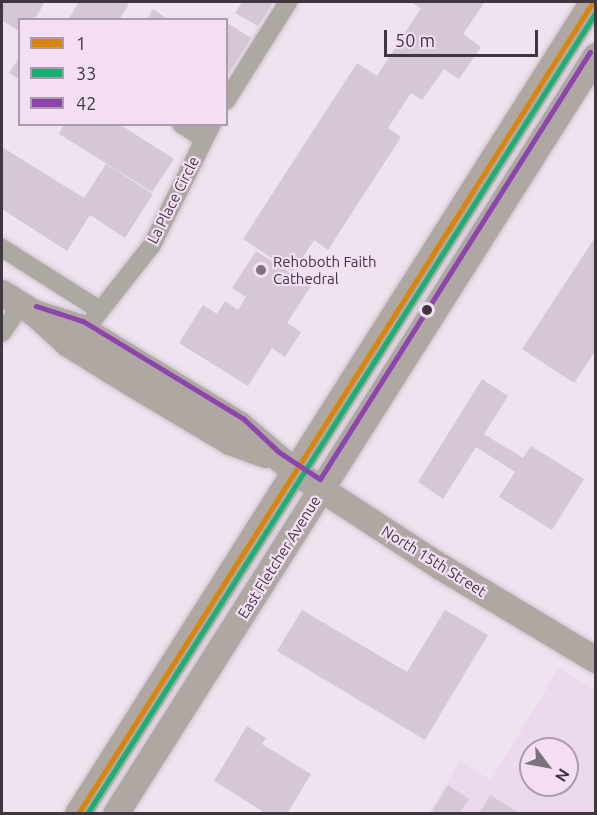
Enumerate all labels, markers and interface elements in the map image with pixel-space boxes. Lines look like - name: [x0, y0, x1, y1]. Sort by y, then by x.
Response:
- legend: [18, 18, 228, 126]
- scale bar: [387, 18, 542, 56]
- text: 50 m: [395, 30, 435, 50]
- text: 1: [76, 33, 86, 53]
- text: 33: [76, 63, 96, 83]
- text: 42: [76, 93, 96, 113]
- street label: La Place Circle: [143, 153, 203, 247]
- place label: Rehoboth Faith Cathedral: [273, 252, 377, 287]
- marker: Rehoboth Faith Cathedral: [254, 263, 268, 277]
- unlabelled marker: [421, 304, 433, 316]
- street label: East Fletcher Avenue: [234, 492, 324, 622]
- street label: North 15th Street: [378, 522, 490, 600]
- north arrow: [519, 737, 579, 797]
- text: N: [552, 766, 573, 785]

